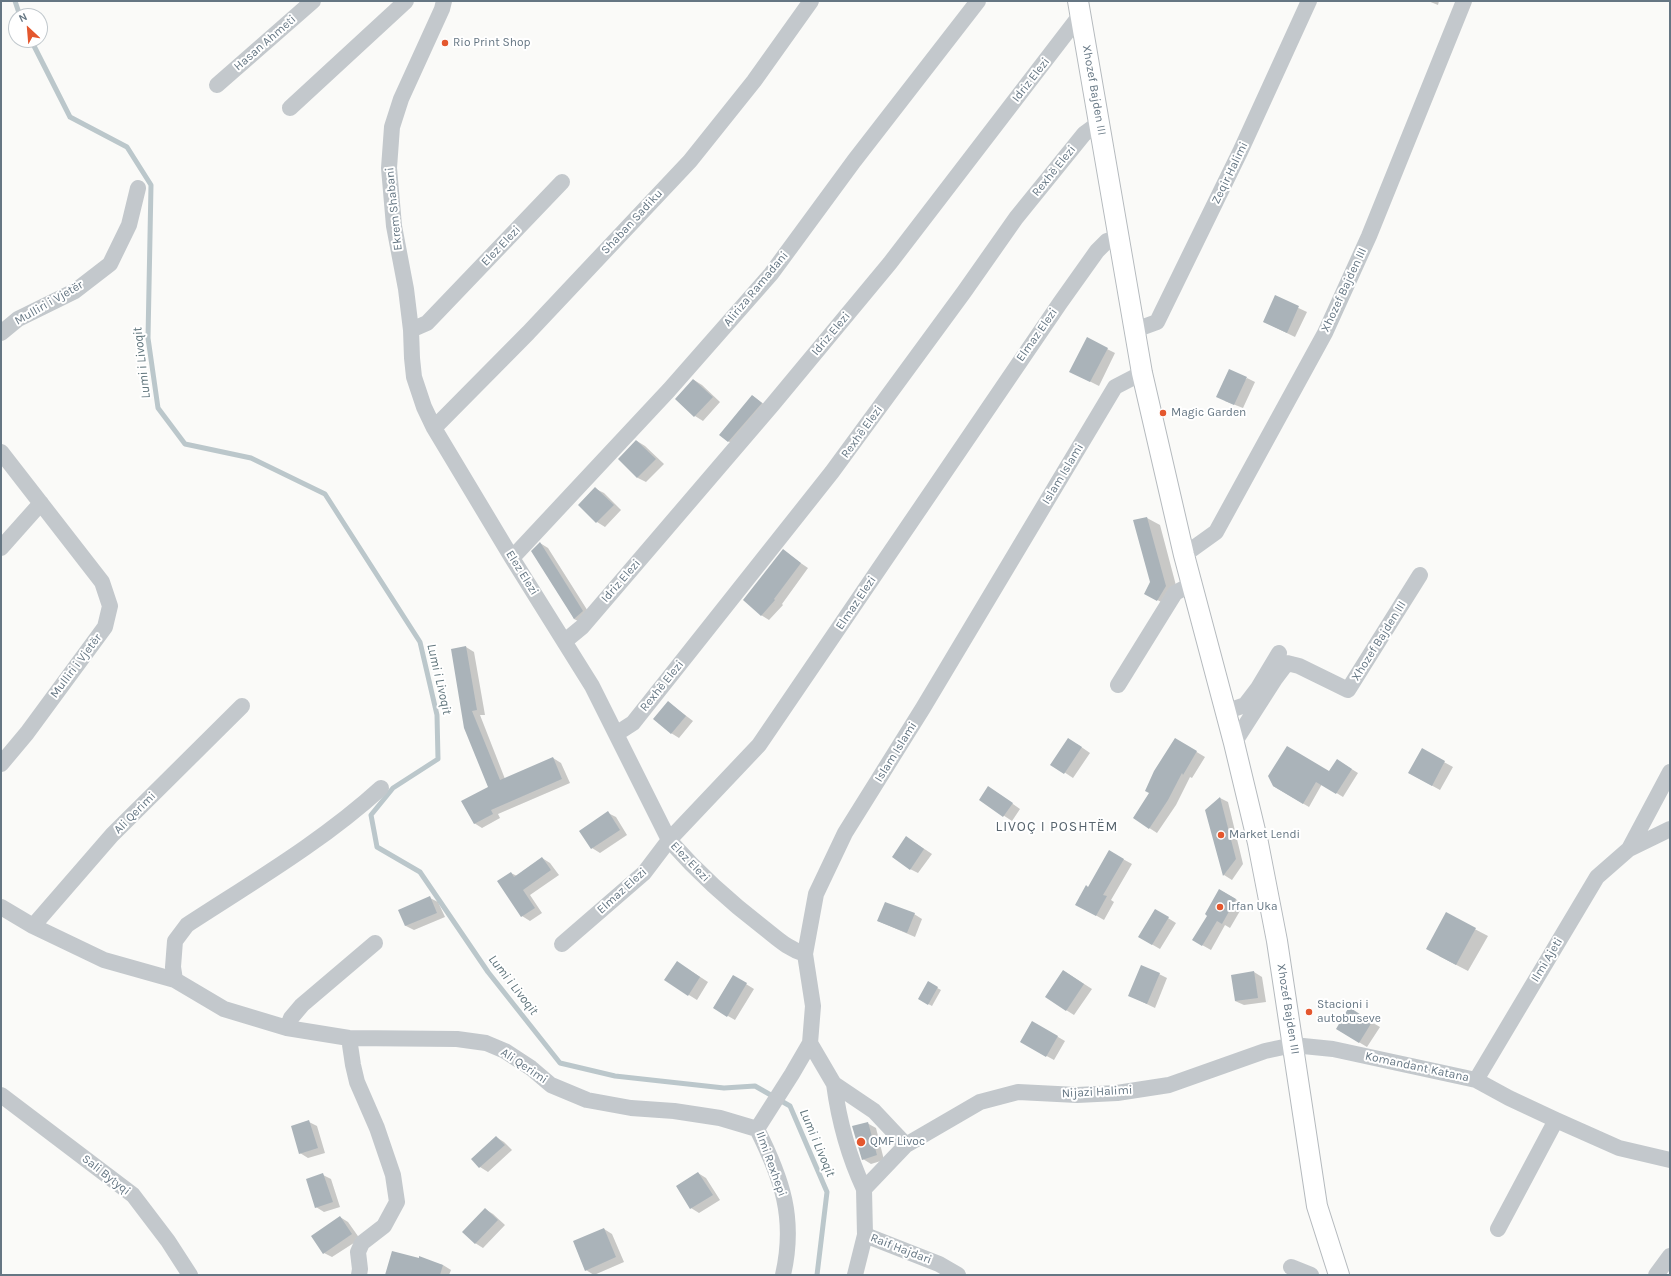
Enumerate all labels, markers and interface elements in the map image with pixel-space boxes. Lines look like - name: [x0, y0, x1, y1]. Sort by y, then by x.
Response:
- north arrow: [8, 8, 48, 48]
- text: N: [17, 10, 29, 25]
- street label: Hasan Ahmeti: [231, 12, 299, 74]
- place label: Rio Print Shop: [453, 36, 531, 50]
- marker: Rio Print Shop: [440, 38, 450, 48]
- street label: Xhozef Bajden III: [1079, 44, 1109, 136]
- street label: Idriz Elezi: [1009, 55, 1053, 105]
- street label: Zeqir Halimi: [1209, 140, 1251, 206]
- street label: Rexhë Elezi: [1029, 143, 1079, 199]
- street label: Ekrem Shabani: [382, 167, 406, 251]
- street label: Shaban Sadiku: [598, 187, 666, 257]
- street label: Elez Elezi: [478, 223, 524, 269]
- street label: Xhozef Bajden III: [1318, 245, 1370, 335]
- street label: Aliriza Ramadani: [721, 249, 791, 329]
- street label: Mulliri i Vjetër: [12, 278, 86, 328]
- street label: Elmaz Elezi: [1013, 305, 1061, 365]
- street label: Idriz Elezi: [809, 309, 853, 359]
- water label: Lumi i Livoqit: [130, 326, 154, 400]
- street label: Rexhë Elezi: [838, 403, 886, 461]
- place label: Magic Garden: [1171, 406, 1246, 420]
- marker: Magic Garden: [1158, 408, 1168, 418]
- street label: Islam Islami: [1039, 441, 1087, 507]
- street label: Elez Elezi: [503, 548, 541, 598]
- street label: Idriz Elezi: [598, 556, 644, 606]
- street label: Elmaz Elezi: [833, 573, 879, 633]
- street label: Xhozef Bajden III: [1349, 598, 1409, 684]
- street label: Mulliri i Vjetër: [47, 631, 105, 701]
- water label: Lumi i Livoqit: [423, 642, 455, 716]
- street label: Rexhë Elezi: [637, 658, 687, 714]
- street label: Islam Islami: [872, 719, 920, 785]
- street label: Ali Qerimi: [111, 789, 159, 837]
- district label: LIVOÇ I POSHTËM: [996, 819, 1118, 835]
- place label: Market Lendi: [1229, 828, 1300, 842]
- marker: Market Lendi: [1216, 830, 1226, 840]
- street label: Elez Elezi: [667, 839, 713, 885]
- street label: Elmaz Elezi: [594, 865, 650, 917]
- place label: Irfan Uka: [1228, 900, 1278, 914]
- marker: Irfan Uka: [1215, 902, 1225, 912]
- street label: Ilmi Ajeti: [1528, 935, 1566, 985]
- water label: Lumi i Livoqit: [485, 952, 541, 1018]
- street label: Xhozef Bajden III: [1274, 963, 1302, 1055]
- place label: Stacioni i autobuseve: [1317, 998, 1381, 1026]
- marker: Stacioni i autobuseve: [1304, 1007, 1314, 1017]
- street label: Ali Qerimi: [498, 1045, 550, 1087]
- street label: Komandant Katana: [1364, 1049, 1470, 1085]
- street label: Nijazi Halimi: [1061, 1083, 1133, 1101]
- water label: Lumi i Livoqit: [796, 1107, 838, 1179]
- street label: Ilmi Rexhepi: [753, 1130, 789, 1198]
- place label: QMF Livoc: [870, 1135, 925, 1149]
- marker: QMF Livoc: [855, 1136, 867, 1148]
- street label: Sali Bytyqi: [79, 1152, 133, 1198]
- street label: Raif Hajdari: [868, 1231, 934, 1267]

